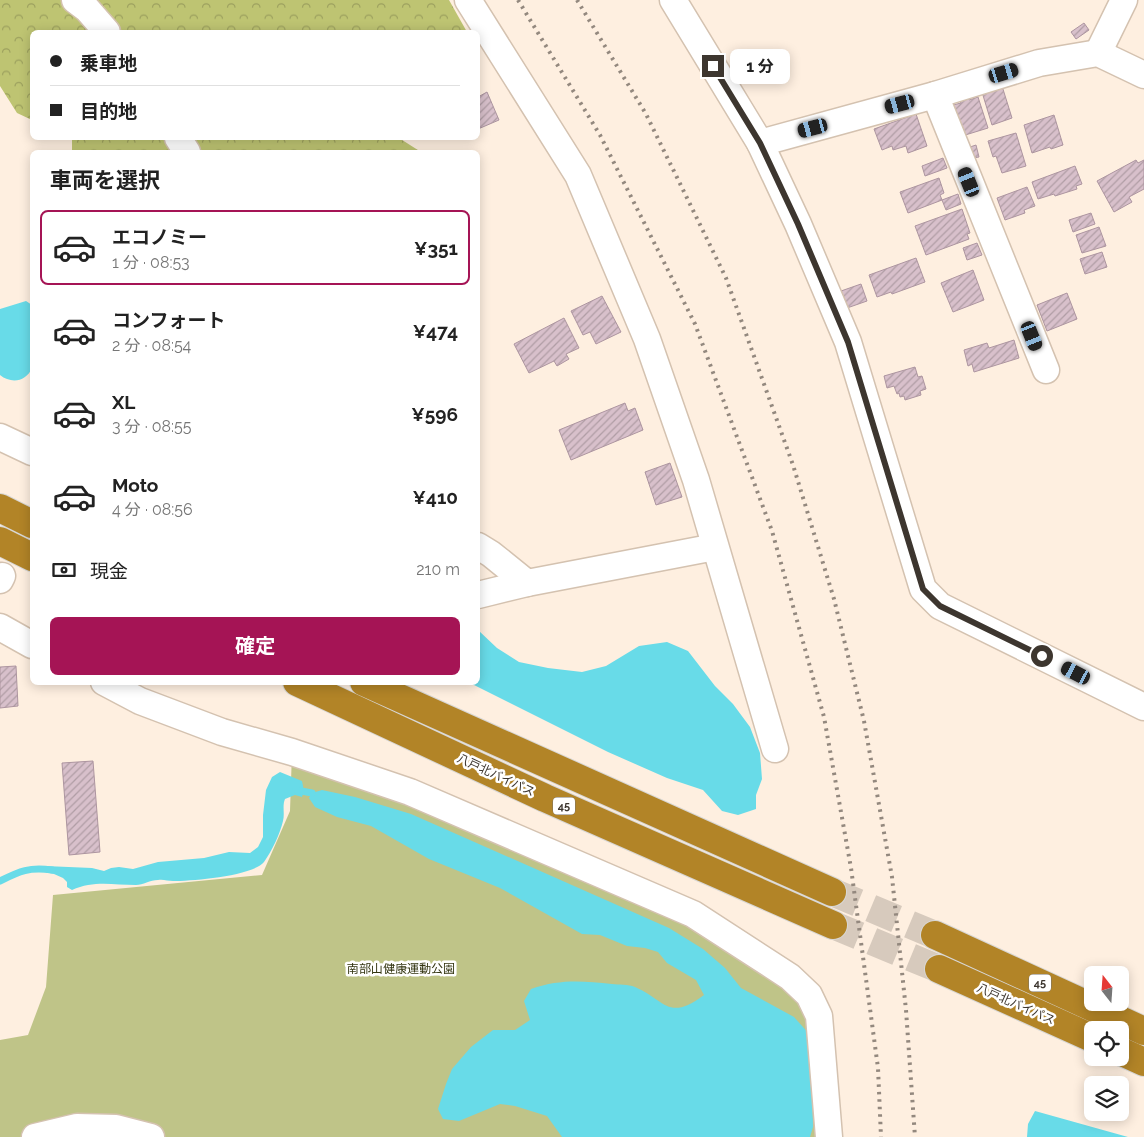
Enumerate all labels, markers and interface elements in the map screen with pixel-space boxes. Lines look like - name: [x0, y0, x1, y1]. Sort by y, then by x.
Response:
- callout: 1 分: [730, 48, 790, 84]
- text: 乗車地: [80, 52, 137, 74]
- route end: [702, 55, 724, 77]
- text: 1 分: [746, 57, 774, 76]
- car: [987, 61, 1020, 85]
- car: [883, 93, 916, 115]
- text: 目的地: [80, 100, 137, 122]
- car: [796, 117, 829, 139]
- car: [956, 165, 981, 199]
- text: 車両を選択: [50, 167, 160, 193]
- icon: car: [52, 225, 97, 270]
- text: エコノミー: [112, 226, 207, 248]
- text: ¥351: [414, 237, 458, 259]
- text: 1 分 · 08:53: [112, 253, 190, 272]
- icon: car: [52, 308, 97, 353]
- text: コンフォート: [112, 309, 225, 331]
- car: [1019, 319, 1044, 353]
- text: ¥474: [413, 320, 458, 342]
- text: 2 分 · 08:54: [112, 336, 191, 355]
- icon: car: [52, 391, 97, 436]
- text: XL: [112, 391, 135, 413]
- text: ¥596: [411, 403, 458, 425]
- text: 3 分 · 08:55: [112, 417, 192, 436]
- icon: car: [52, 474, 97, 519]
- text: Moto: [112, 474, 158, 496]
- text: ¥410: [413, 486, 458, 508]
- text: 4 分 · 08:56: [112, 500, 193, 519]
- icon: cash: [50, 556, 78, 584]
- text: 現金: [90, 560, 128, 582]
- text: 210 m: [416, 560, 460, 579]
- button: 確定: [50, 617, 460, 675]
- route start: [1031, 645, 1053, 667]
- car: [1059, 660, 1092, 686]
- street label: 八戸北バイパス: [455, 751, 537, 799]
- road number: 45: [553, 798, 575, 814]
- park label: 南部山健康運動公園: [347, 962, 455, 976]
- north arrow: [1084, 966, 1129, 1011]
- map controls: [1084, 966, 1129, 1121]
- road number: 45: [1029, 974, 1051, 991]
- street label: 八戸北バイパス: [975, 981, 1057, 1027]
- button: locate: [1084, 1021, 1129, 1066]
- button: layers: [1084, 1076, 1129, 1121]

